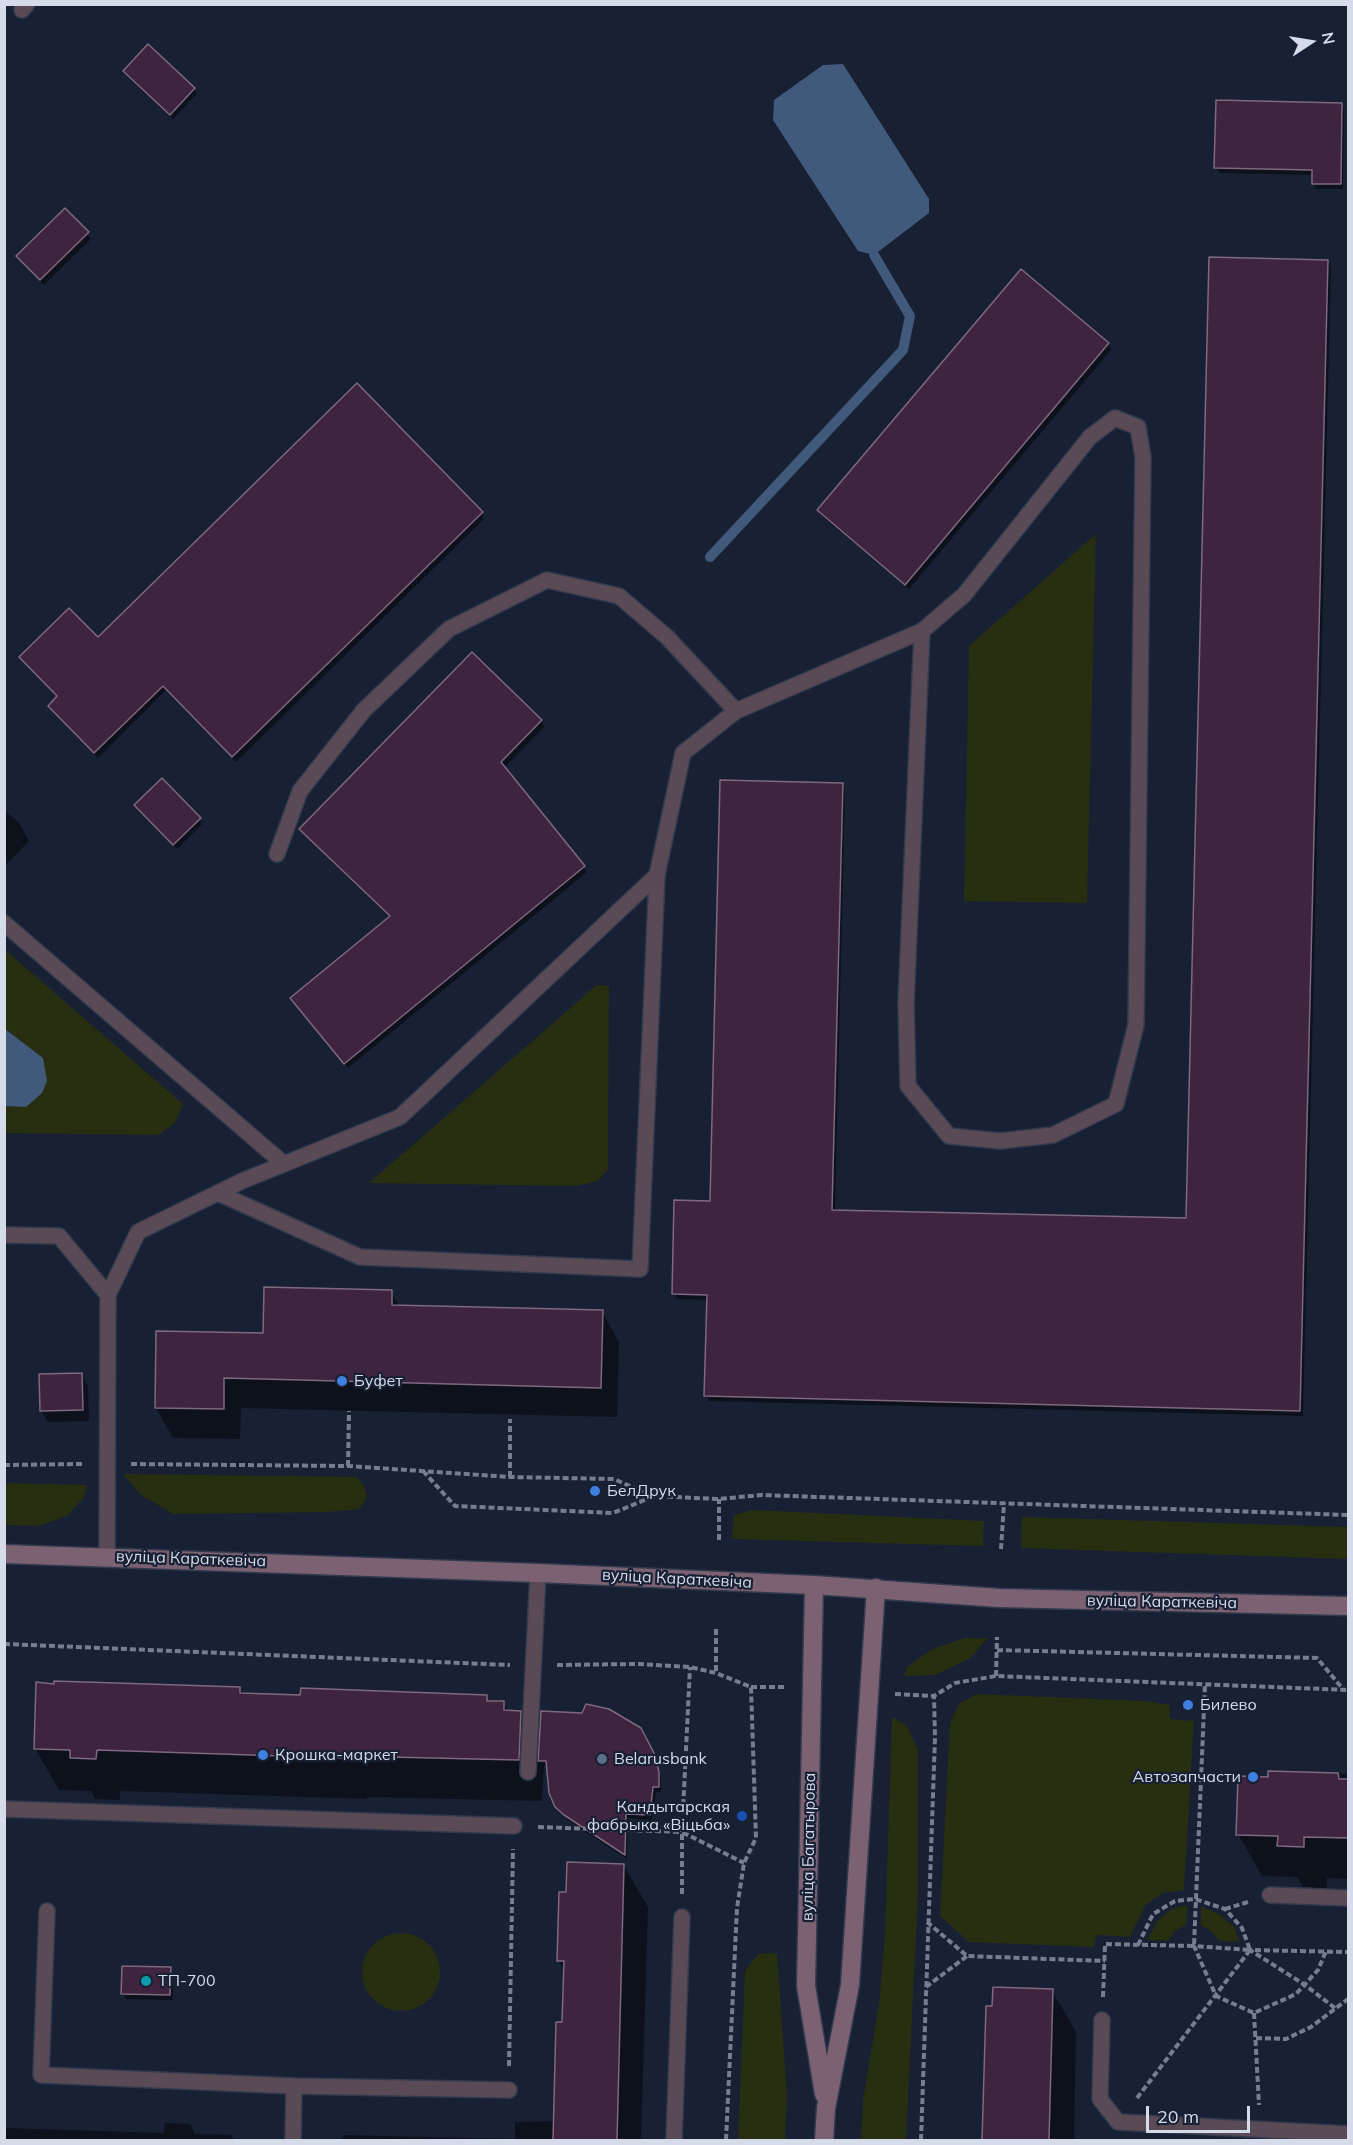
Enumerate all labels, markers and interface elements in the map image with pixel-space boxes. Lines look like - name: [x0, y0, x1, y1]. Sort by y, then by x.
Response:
- north arrow: [1281, 12, 1341, 72]
- text: N: [1318, 30, 1340, 46]
- place label: Буфет: [354, 1371, 403, 1391]
- marker: Буфет: [335, 1374, 349, 1388]
- place label: БелДрук: [607, 1481, 676, 1501]
- marker: БелДрук: [588, 1484, 602, 1498]
- street label: вуліца Караткевіча: [116, 1547, 266, 1571]
- street label: вуліца Караткевіча: [601, 1565, 753, 1593]
- street label: вуліца Караткевіча: [1087, 1591, 1237, 1613]
- place label: Билево: [1200, 1695, 1257, 1715]
- marker: Билево: [1181, 1698, 1195, 1712]
- place label: Крошка-маркет: [275, 1745, 398, 1765]
- marker: Крошка-маркет: [256, 1748, 270, 1762]
- place label: Belarusbank: [614, 1749, 707, 1769]
- marker: Belarusbank: [595, 1752, 609, 1766]
- place label: Автозапчасти: [1133, 1767, 1241, 1787]
- marker: Автозапчасти: [1246, 1770, 1260, 1784]
- street label: вуліца Багатырова: [798, 1773, 820, 1921]
- place label: Кандытарская фабрыка «Віцьба»: [587, 1797, 730, 1835]
- marker: Кандытарская фабрыка «Віцьба»: [735, 1809, 749, 1823]
- place label: ТП-700: [158, 1971, 216, 1991]
- marker: ТП-700: [139, 1974, 153, 1988]
- scale bar: [1149, 2094, 1252, 2132]
- text: 20 m: [1157, 2105, 1199, 2128]

